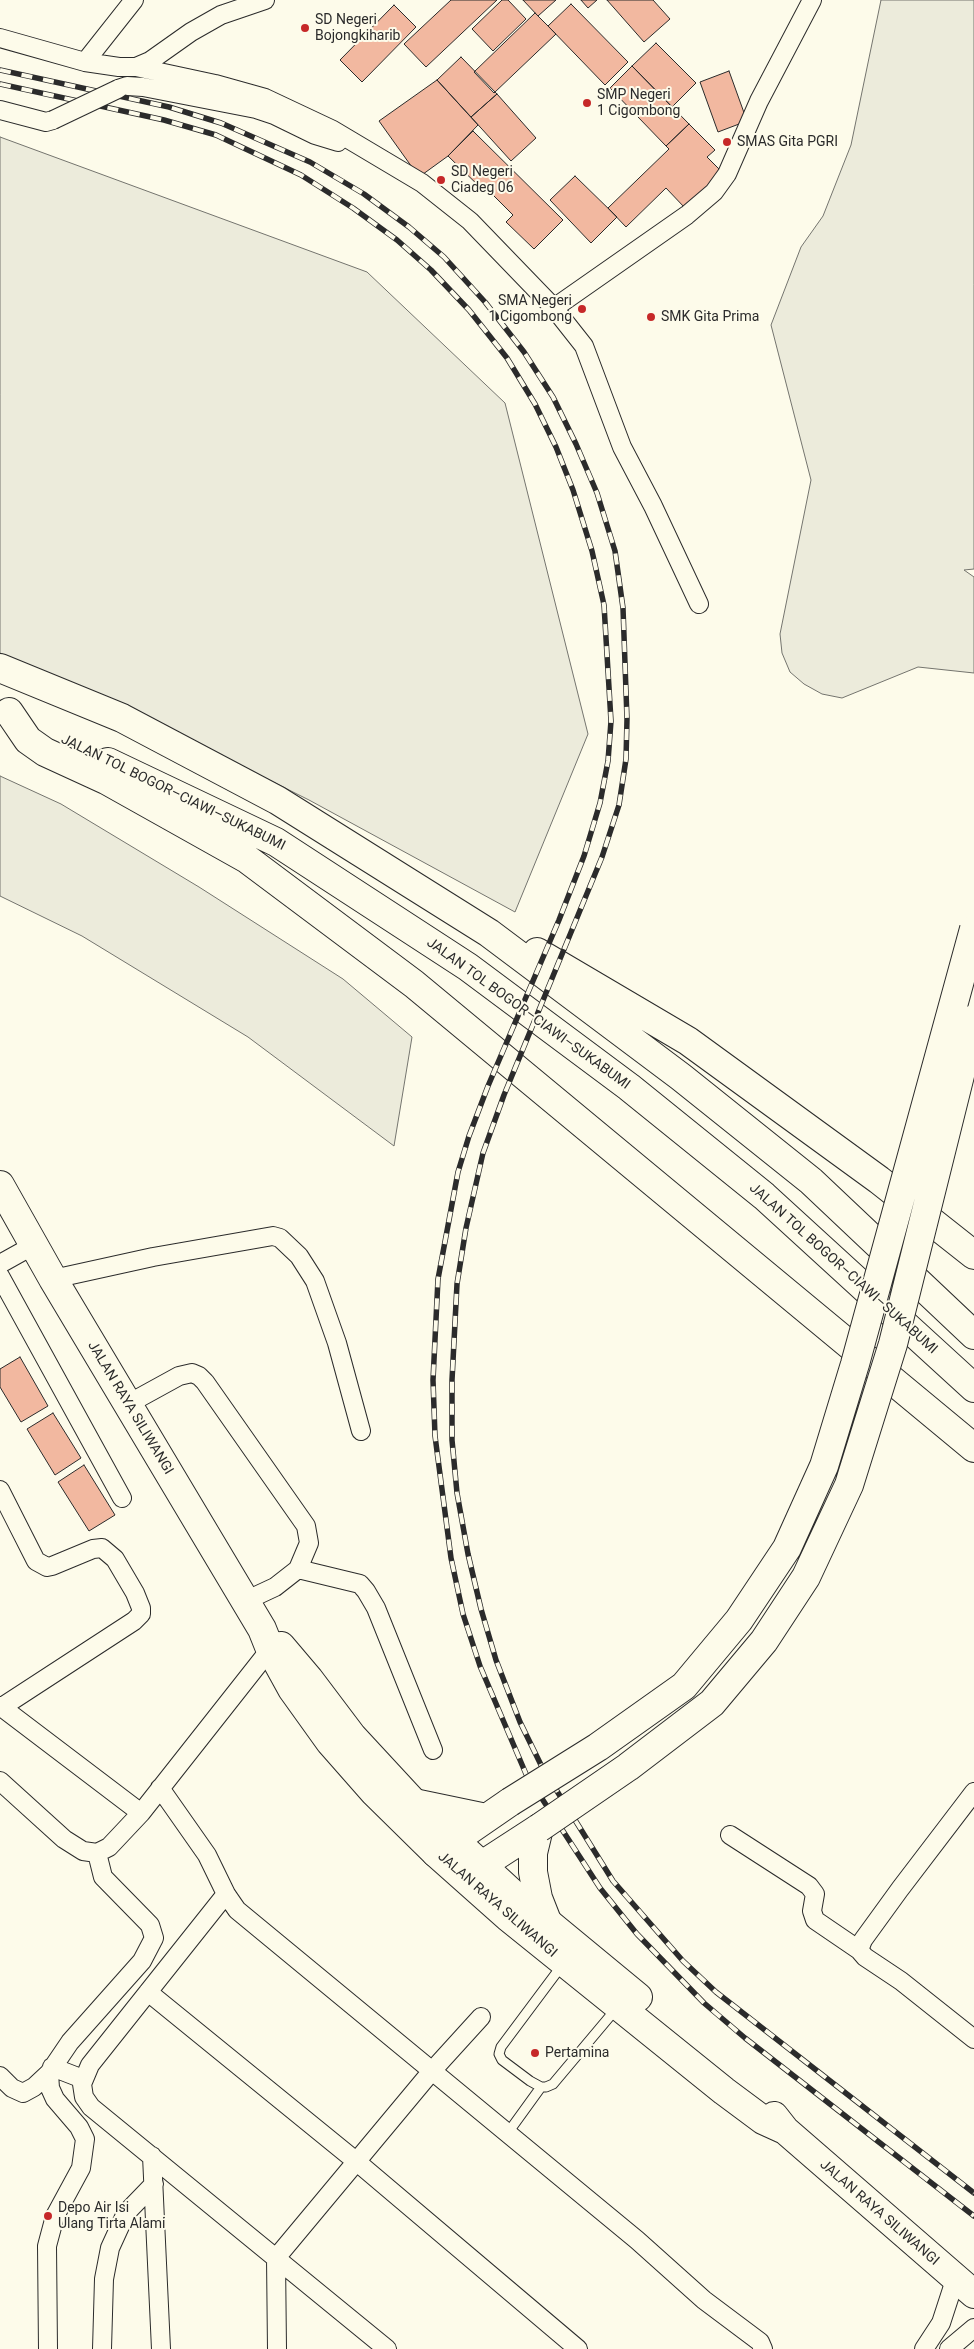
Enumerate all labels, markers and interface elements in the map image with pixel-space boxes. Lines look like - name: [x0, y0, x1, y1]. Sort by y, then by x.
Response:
- place label: SD Negeri Bojongkiharib: [315, 12, 400, 44]
- marker: SD Negeri Bojongkiharib: [299, 22, 311, 34]
- place label: SMP Negeri 1 Cigombong: [597, 87, 680, 120]
- marker: SMP Negeri 1 Cigombong: [581, 97, 593, 109]
- place label: SMAS Gita PGRI: [737, 134, 838, 150]
- marker: SMAS Gita PGRI: [721, 136, 733, 148]
- place label: SD Negeri Ciadeg 06: [451, 164, 514, 196]
- marker: SD Negeri Ciadeg 06: [435, 174, 447, 186]
- place label: SMA Negeri 1 Cigombong: [489, 293, 572, 326]
- marker: SMA Negeri 1 Cigombong: [576, 303, 588, 315]
- place label: SMK Gita Prima: [661, 309, 759, 325]
- marker: SMK Gita Prima: [645, 311, 657, 323]
- street label: JALAN TOL BOGOR–CIAWI–SUKABUMI: [58, 731, 288, 855]
- street label: JALAN TOL BOGOR–CIAWI–SUKABUMI: [423, 935, 633, 1093]
- street label: JALAN TOL BOGOR–CIAWI–SUKABUMI: [745, 1180, 941, 1358]
- street label: JALAN RAYA SILIWANGI: [84, 1338, 176, 1478]
- street label: JALAN RAYA SILIWANGI: [434, 1849, 560, 1961]
- place label: Pertamina: [545, 2045, 609, 2061]
- marker: Pertamina: [529, 2047, 541, 2059]
- street label: JALAN RAYA SILIWANGI: [816, 2157, 942, 2269]
- place label: Depo Air Isi Ulang Tirta Alami: [58, 2200, 166, 2232]
- marker: Depo Air Isi Ulang Tirta Alami: [42, 2210, 54, 2222]

